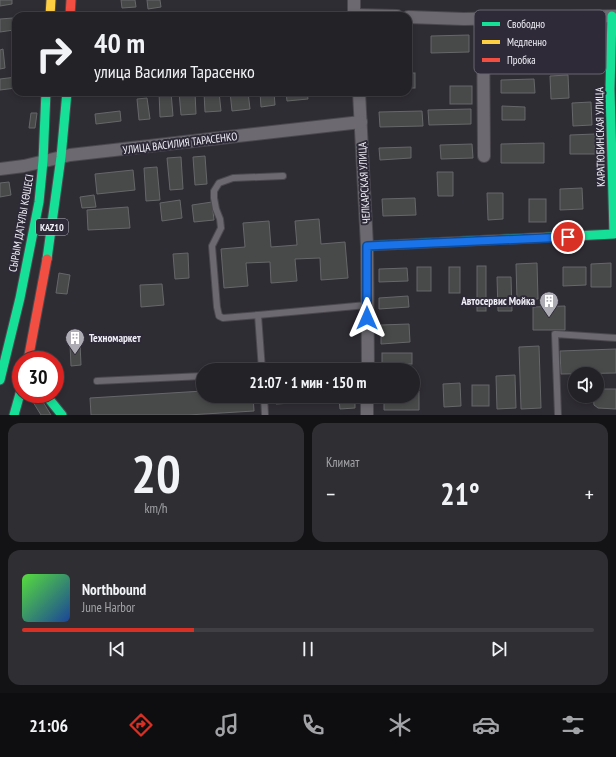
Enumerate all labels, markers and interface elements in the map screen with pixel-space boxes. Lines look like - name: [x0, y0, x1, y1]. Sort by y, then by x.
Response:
- legend: [474, 10, 606, 74]
- text: Свободно: [507, 17, 545, 31]
- text: 40 m: [94, 24, 145, 61]
- icon: right: [28, 28, 80, 80]
- text: Медленно: [507, 35, 547, 49]
- text: Пробка: [507, 53, 536, 67]
- text: улица Василия Тарасенко: [94, 60, 255, 83]
- street label: КАРАТЮБИНСКАЯ УЛИЦА: [592, 86, 608, 187]
- street label: УЛИЦА ВАСИЛИЯ ТАРАСЕНКО: [122, 129, 238, 157]
- street label: ЧЕЛКАРСКАЯ УЛИЦА: [355, 141, 373, 224]
- street label: СЫРЫМ ДАТҰЛЫ КӨШЕСІ: [6, 173, 36, 273]
- road number: KAZ10: [36, 219, 68, 235]
- pin: [551, 220, 585, 254]
- icon: arrive: [557, 226, 579, 248]
- building icon: Автосервис Мойка: [538, 290, 560, 318]
- place label: Автосервис Мойка: [460, 294, 535, 308]
- position arrow: [346, 297, 388, 339]
- building icon: Техномаркет: [64, 327, 86, 355]
- place label: Техномаркет: [89, 331, 141, 345]
- speed limit sign: 30: [12, 351, 64, 403]
- map controls: [568, 367, 604, 403]
- button: sound: [568, 367, 604, 403]
- text: 21:07 · 1 мин · 150 m: [250, 373, 366, 392]
- text: 20: [131, 440, 181, 507]
- text: Климат: [326, 454, 359, 471]
- text: 21°: [440, 474, 480, 513]
- text: −: [326, 480, 335, 508]
- text: +: [585, 480, 594, 508]
- text: km/h: [144, 500, 168, 517]
- text: Northbound: [82, 580, 146, 599]
- text: June Harbor: [82, 599, 135, 616]
- icon: previous: [106, 638, 128, 660]
- icon: pause: [297, 638, 319, 660]
- icon: next: [488, 638, 510, 660]
- icon: directions: [127, 711, 155, 739]
- icon: music: [213, 711, 241, 739]
- icon: phone: [299, 711, 327, 739]
- icon: climate: [386, 711, 414, 739]
- icon: car: [472, 711, 500, 739]
- icon: filters: [559, 711, 587, 739]
- text: 21:06: [29, 714, 68, 737]

